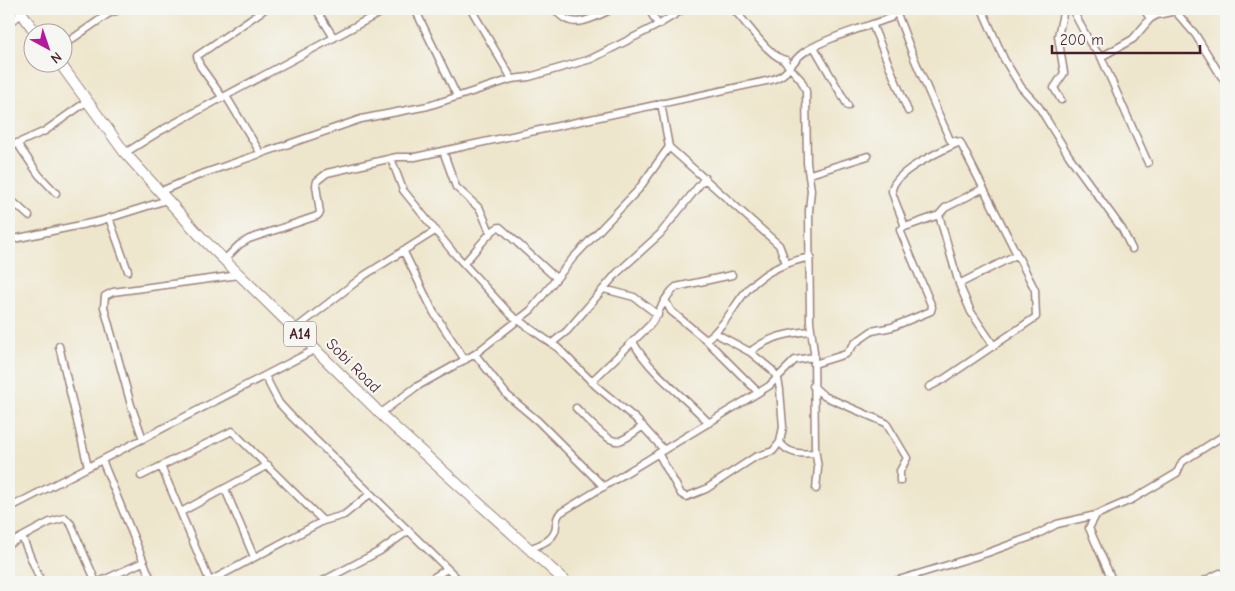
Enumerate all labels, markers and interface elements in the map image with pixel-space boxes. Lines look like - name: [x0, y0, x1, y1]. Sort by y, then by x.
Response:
- north arrow: [22, 22, 72, 72]
- scale bar: [1052, 22, 1200, 54]
- text: 200 m: [1060, 31, 1104, 49]
- text: N: [47, 48, 65, 67]
- road number: A14: [284, 322, 316, 346]
- street label: Sobi Road: [322, 335, 384, 397]

